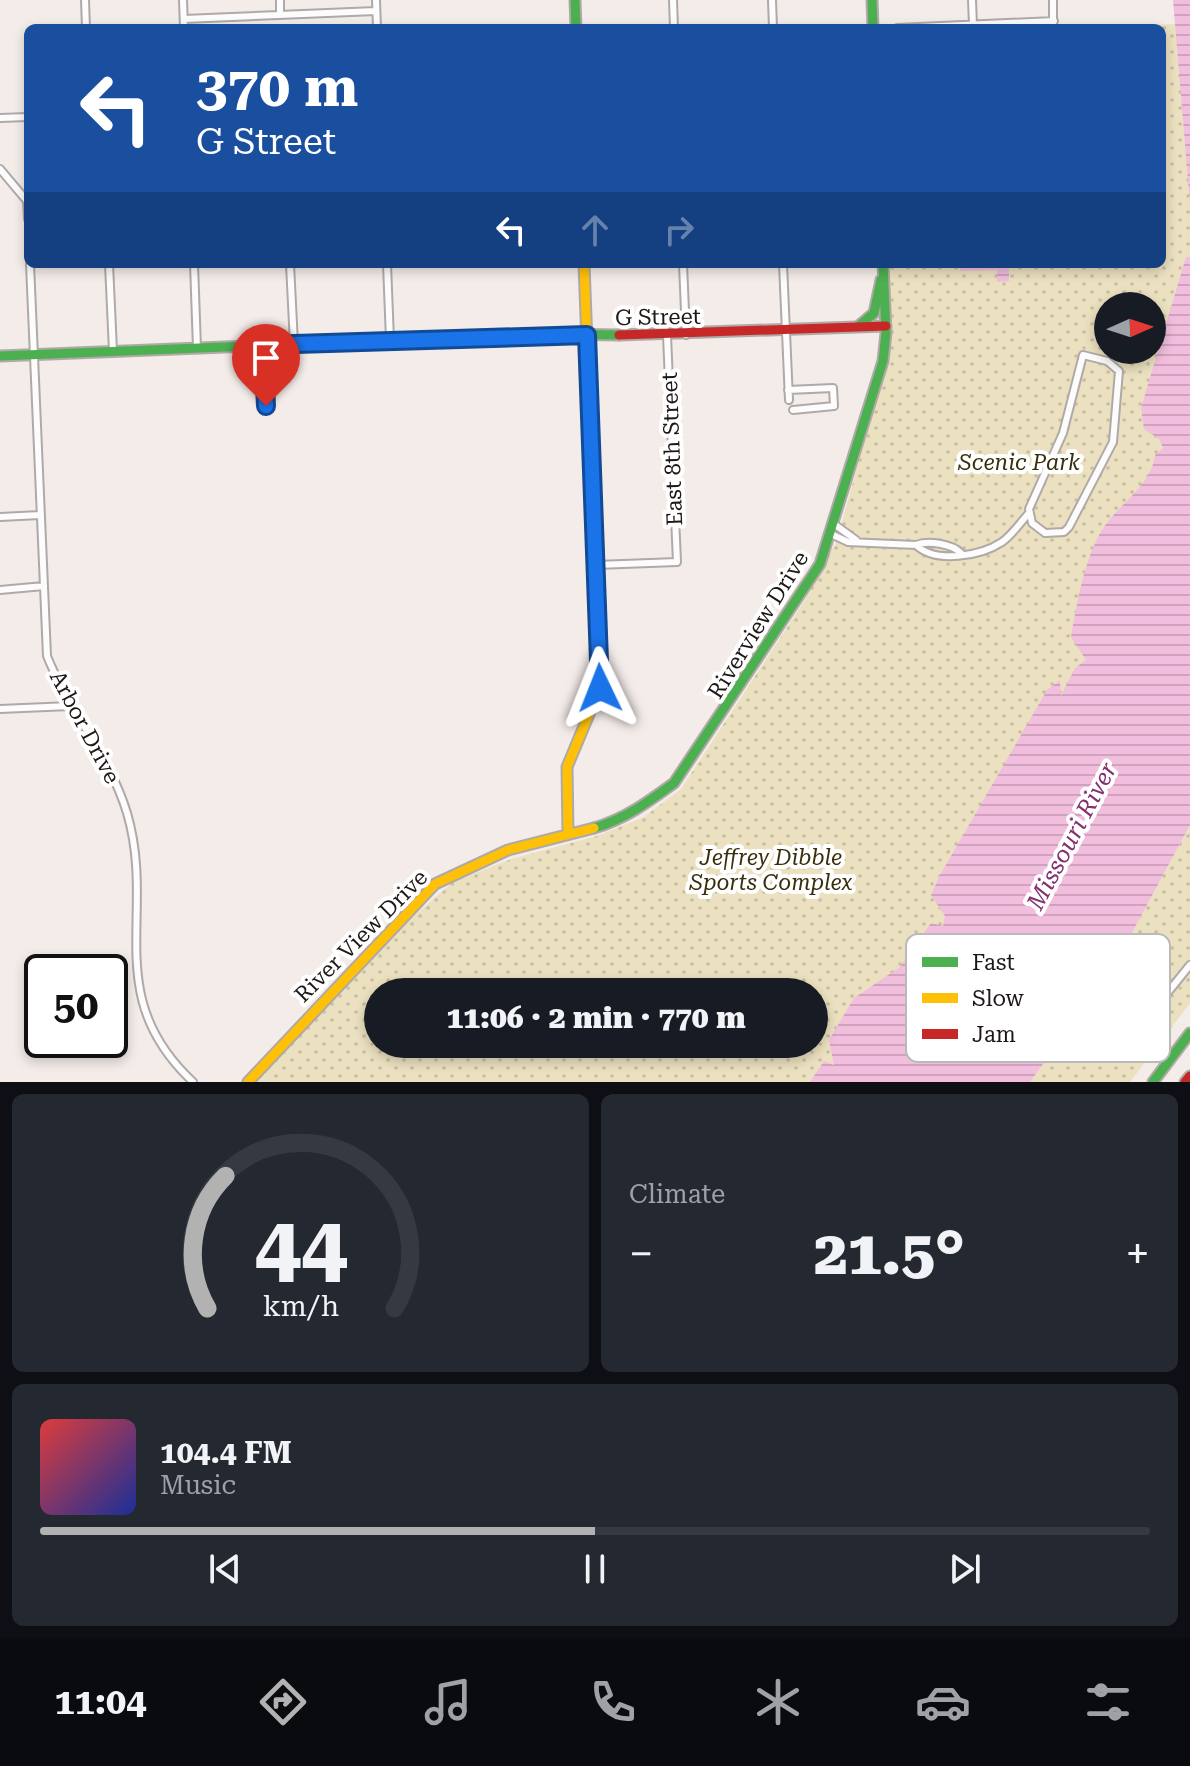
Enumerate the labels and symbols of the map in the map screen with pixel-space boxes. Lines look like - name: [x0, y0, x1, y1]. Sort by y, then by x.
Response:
- north arrow: [1094, 292, 1166, 364]
- street label: G Street: [615, 304, 701, 330]
- pin: [232, 324, 300, 406]
- street label: East 8th Street: [657, 372, 687, 526]
- park label: Scenic Park: [957, 450, 1080, 475]
- street label: Riverview Drive: [703, 547, 813, 703]
- position arrow: [558, 646, 642, 730]
- street label: Arbor Drive: [45, 666, 125, 788]
- water label: Missouri River: [1021, 757, 1123, 915]
- park label: Jeffrey Dibble Sports Complex: [689, 845, 852, 895]
- street label: River View Drive: [290, 865, 432, 1007]
- legend: [906, 934, 1170, 1062]
- text: Fast: [972, 950, 1015, 975]
- speed limit sign: 50: [24, 954, 128, 1058]
- text: Slow: [972, 986, 1025, 1011]
- text: Jam: [972, 1022, 1016, 1047]

